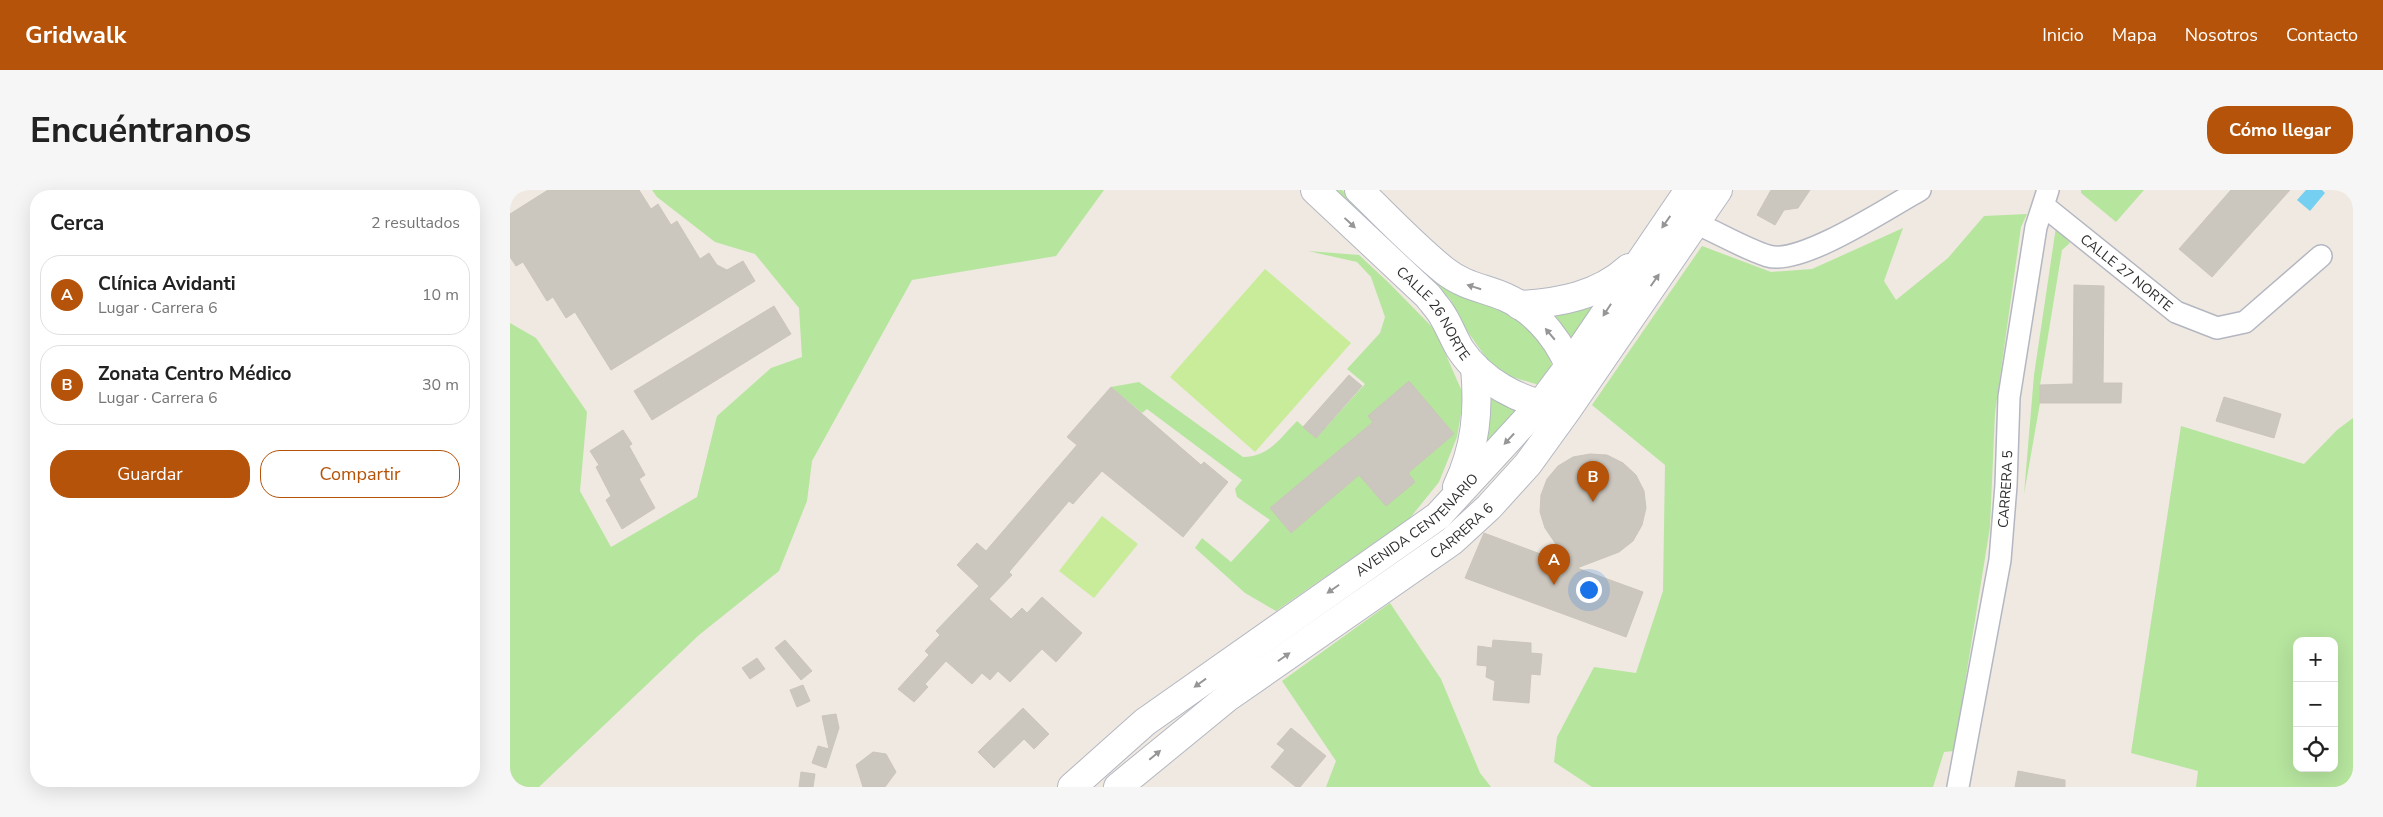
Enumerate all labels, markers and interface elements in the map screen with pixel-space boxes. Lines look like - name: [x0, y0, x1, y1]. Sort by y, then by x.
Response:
- text: Gridwalk: [25, 19, 126, 51]
- text: Inicio: [2042, 23, 2084, 47]
- text: Mapa: [2112, 23, 2157, 47]
- text: Nosotros: [2185, 23, 2258, 47]
- text: Contacto: [2286, 23, 2358, 47]
- button: Cómo llegar: [2207, 106, 2353, 154]
- text: Encuéntranos: [30, 107, 251, 154]
- text: Cerca: [50, 209, 104, 237]
- text: 2 resultados: [371, 212, 460, 234]
- one-way arrow: [1661, 216, 1671, 229]
- one-way arrow: [1344, 217, 1356, 229]
- street label: CALLE 27 NORTE: [2076, 230, 2177, 316]
- street label: CALLE 26 NORTE: [1392, 262, 1474, 365]
- text: Clínica Avidanti: [98, 271, 236, 297]
- one-way arrow: [1650, 274, 1660, 287]
- one-way arrow: [1467, 283, 1482, 291]
- text: A: [61, 284, 73, 306]
- text: 10 m: [422, 284, 459, 306]
- text: Lugar · Carrera 6: [98, 297, 218, 319]
- one-way arrow: [1602, 303, 1611, 317]
- one-way arrow: [1545, 327, 1556, 340]
- text: Zonata Centro Médico: [98, 361, 292, 387]
- text: B: [61, 374, 73, 396]
- text: 30 m: [422, 374, 459, 396]
- text: Lugar · Carrera 6: [98, 387, 218, 409]
- one-way arrow: [1503, 433, 1515, 445]
- button: Guardar: [50, 450, 250, 498]
- button: Compartir: [260, 450, 460, 498]
- street label: CARRERA 5: [1994, 450, 2017, 529]
- pin: B: [1577, 461, 1609, 502]
- street label: AVENIDA CENTENARIO: [1352, 469, 1483, 581]
- street label: CARRERA 6: [1426, 499, 1498, 563]
- pin: A: [1538, 544, 1570, 585]
- your location: [1576, 577, 1602, 603]
- one-way arrow: [1326, 584, 1340, 594]
- map controls: [2293, 637, 2338, 772]
- button: +: [2293, 637, 2338, 682]
- one-way arrow: [1277, 652, 1291, 662]
- one-way arrow: [1194, 677, 1207, 688]
- button: −: [2293, 682, 2338, 727]
- button: locate: [2293, 727, 2338, 772]
- one-way arrow: [1148, 750, 1161, 761]

